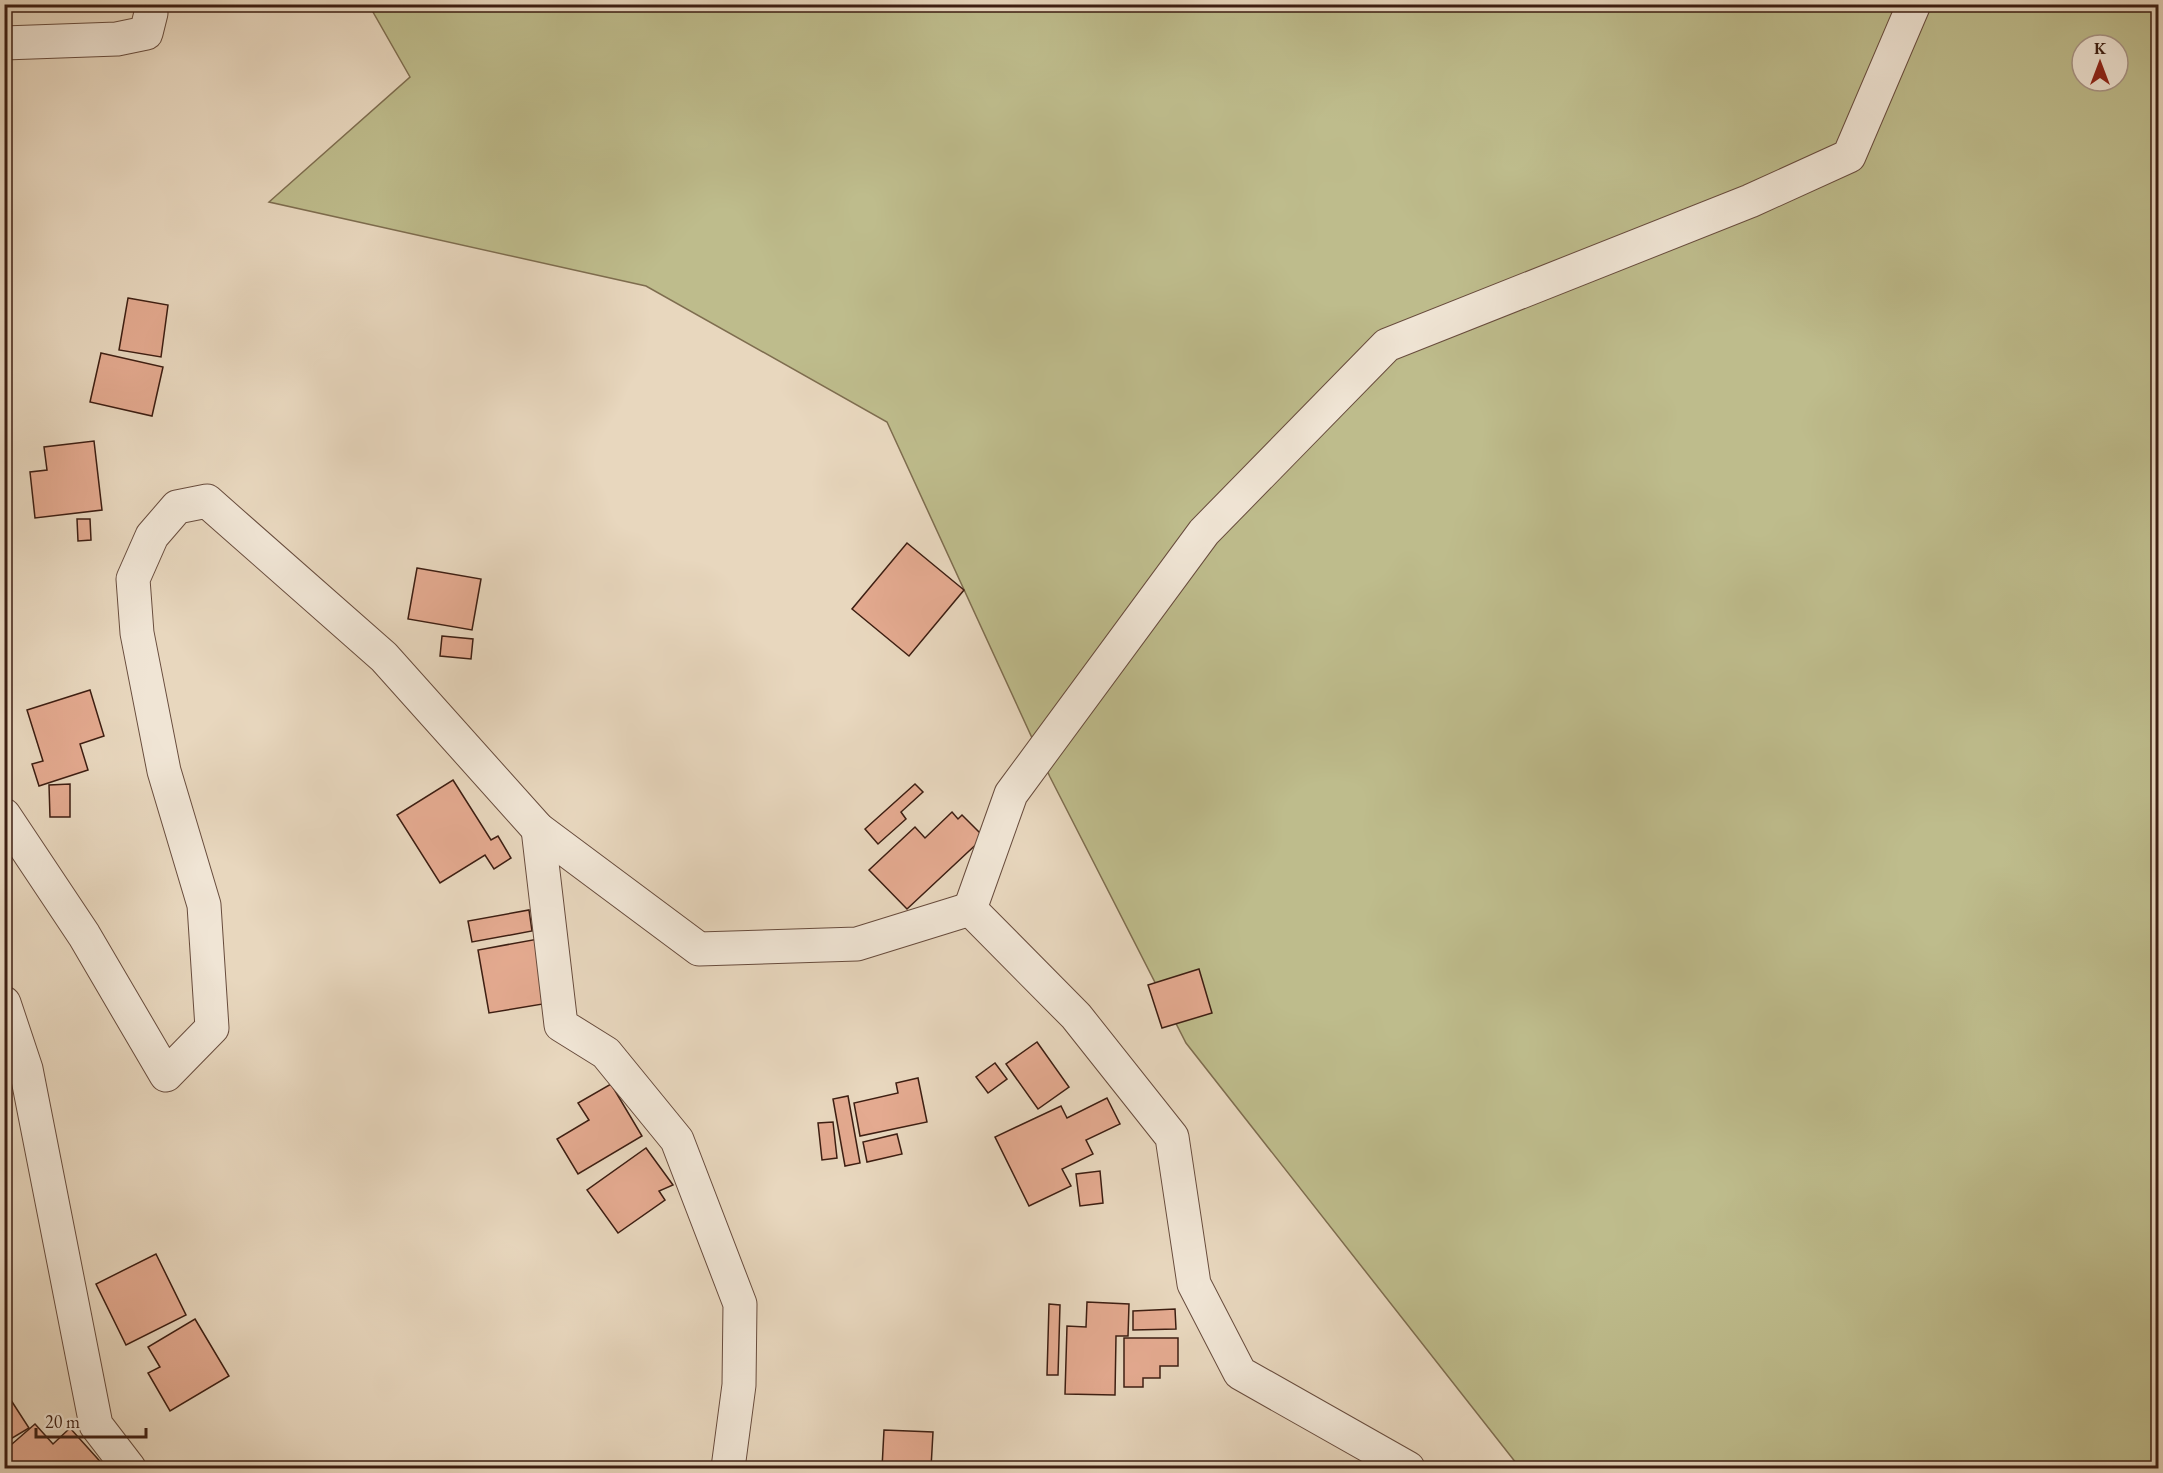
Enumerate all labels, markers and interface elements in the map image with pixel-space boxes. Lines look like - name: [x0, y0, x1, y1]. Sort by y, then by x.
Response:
- north arrow: [2070, 33, 2130, 93]
- text: K: [2094, 38, 2107, 59]
- scale bar: [36, 1401, 146, 1439]
- text: 20 m: [45, 1410, 80, 1433]

